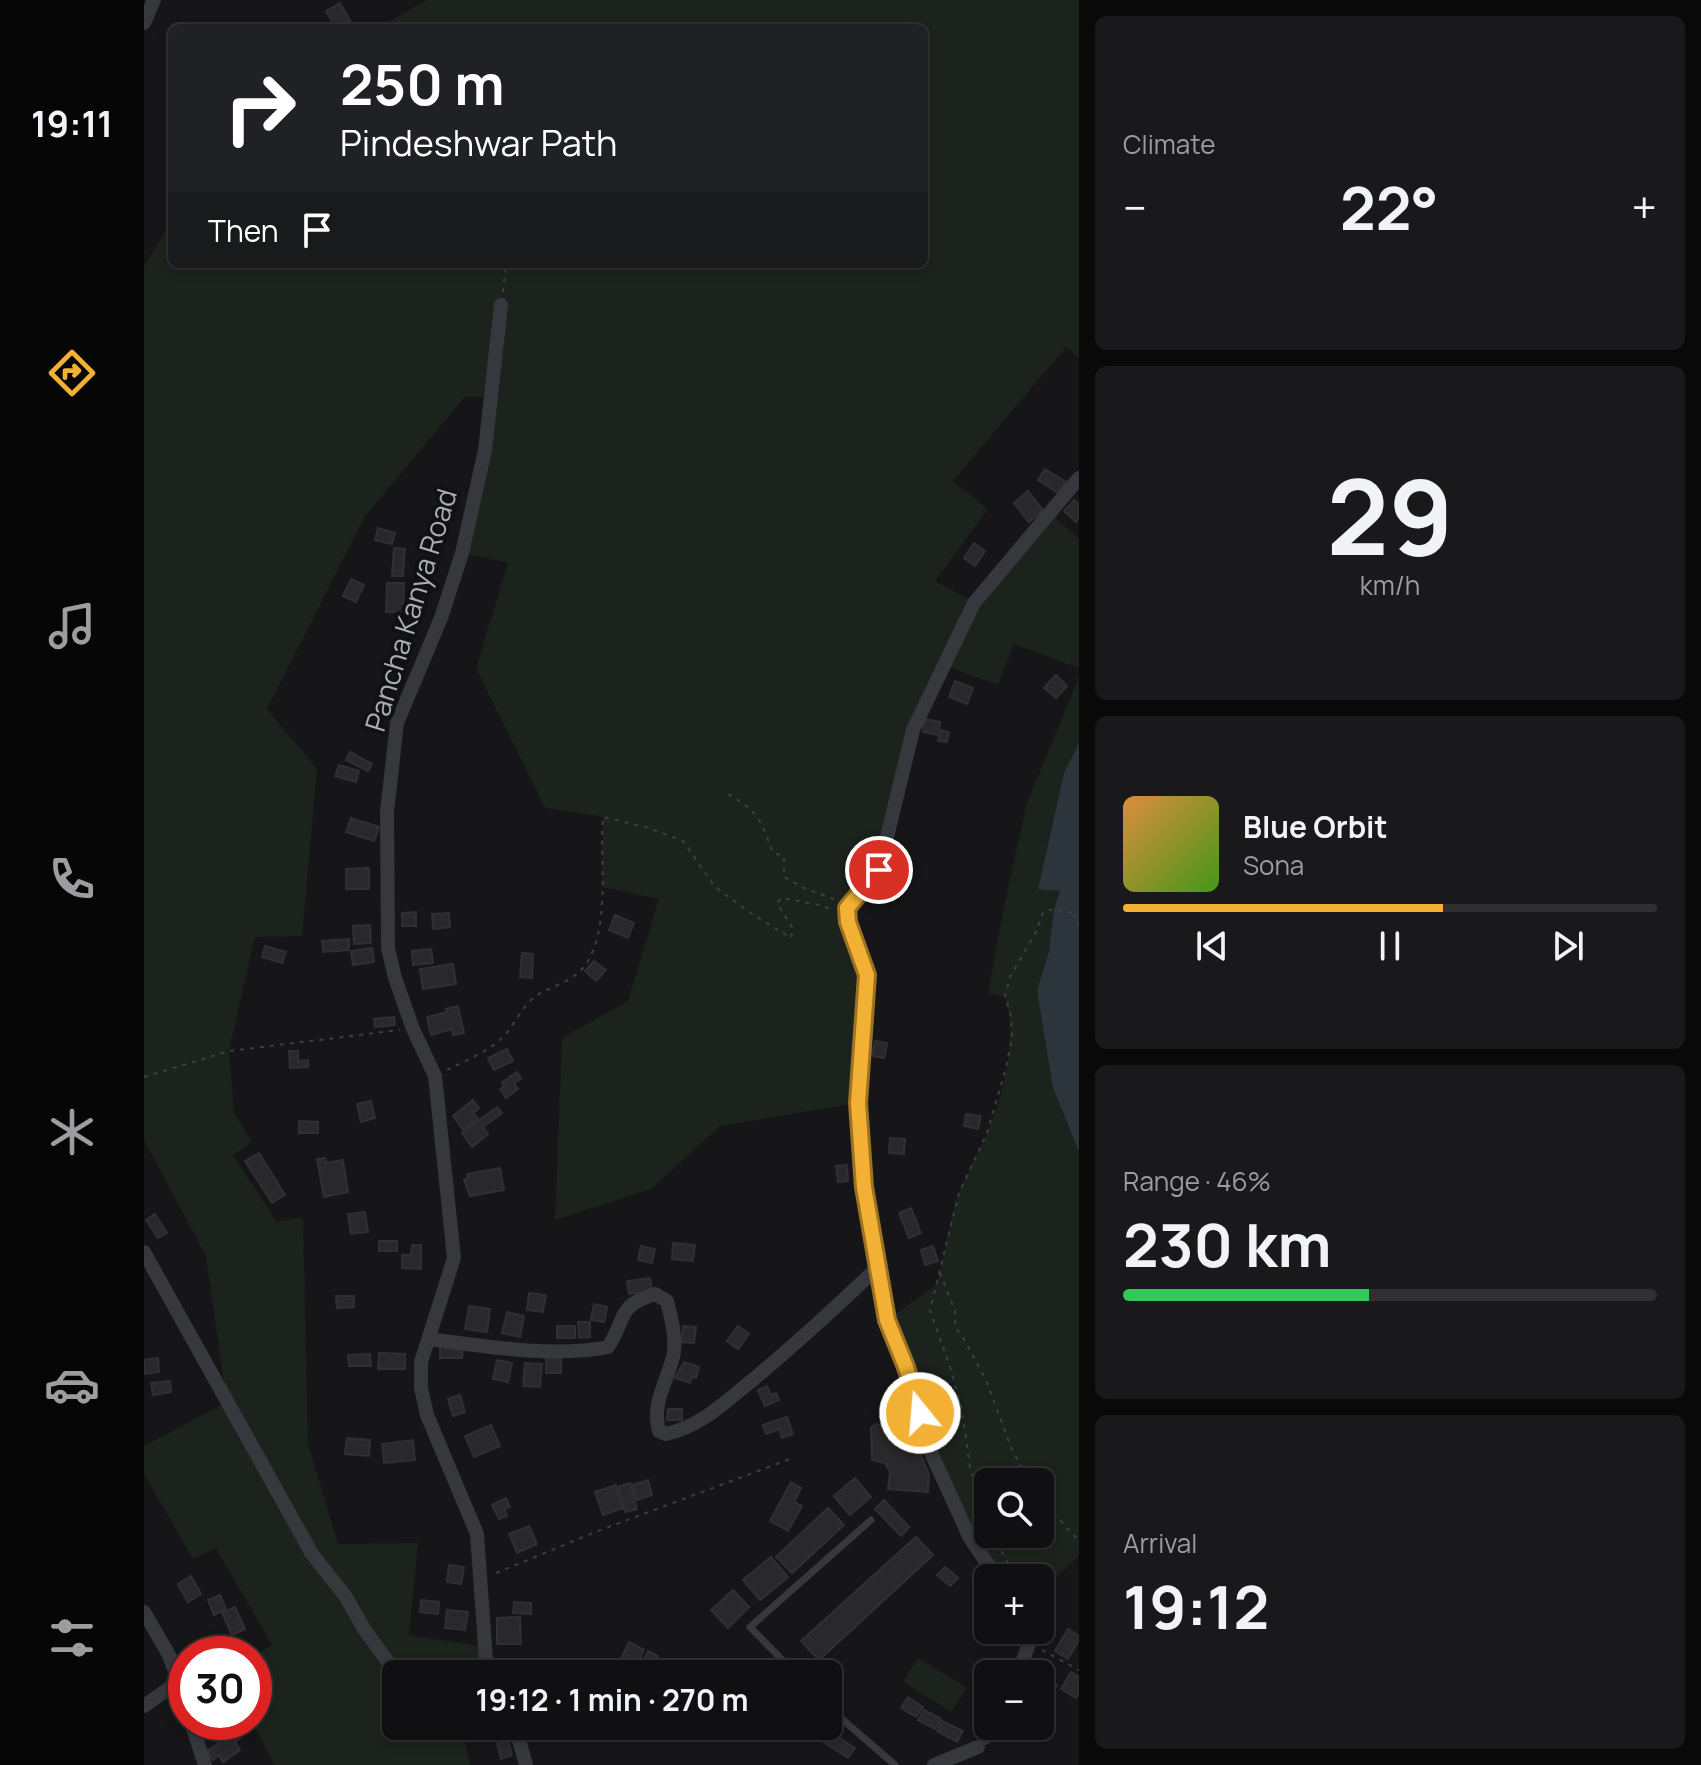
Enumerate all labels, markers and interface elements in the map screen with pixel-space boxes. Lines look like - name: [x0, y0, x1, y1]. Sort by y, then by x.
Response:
- text: 250 m: [340, 45, 505, 122]
- icon: right: [208, 56, 312, 160]
- text: 19:11: [31, 99, 113, 148]
- text: Pindeshwar Path: [340, 118, 618, 167]
- text: Climate: [1123, 126, 1215, 162]
- text: 22°: [1340, 166, 1438, 248]
- text: −: [1123, 177, 1147, 237]
- text: +: [1632, 177, 1657, 237]
- icon: arrive: [295, 208, 339, 252]
- text: Then: [208, 210, 279, 251]
- icon: directions: [44, 345, 100, 401]
- text: 29: [1327, 444, 1453, 586]
- street label: Pancha Kanya Road: [355, 484, 465, 736]
- text: km/h: [1360, 567, 1420, 603]
- icon: music: [44, 598, 100, 654]
- text: Blue Orbit: [1243, 806, 1388, 847]
- pin: [845, 836, 913, 904]
- text: Sona: [1243, 847, 1304, 883]
- icon: arrive: [857, 848, 901, 892]
- icon: phone: [44, 851, 100, 907]
- icon: previous: [1190, 924, 1234, 968]
- icon: pause: [1368, 924, 1412, 968]
- icon: next: [1546, 924, 1590, 968]
- icon: climate: [44, 1104, 100, 1160]
- text: Range · 46%: [1123, 1163, 1271, 1199]
- text: 230 km: [1123, 1203, 1331, 1285]
- icon: car: [44, 1357, 100, 1413]
- position arrow: [878, 1371, 962, 1455]
- map controls: [974, 1468, 1054, 1740]
- button: search: [974, 1468, 1054, 1548]
- text: Arrival: [1123, 1525, 1197, 1561]
- button: +: [974, 1564, 1054, 1644]
- text: 19:12: [1123, 1565, 1269, 1647]
- icon: filters: [44, 1610, 100, 1666]
- speed limit sign: 30: [168, 1636, 272, 1740]
- button: −: [974, 1660, 1054, 1740]
- text: 19:12 · 1 min · 270 m: [476, 1679, 748, 1720]

